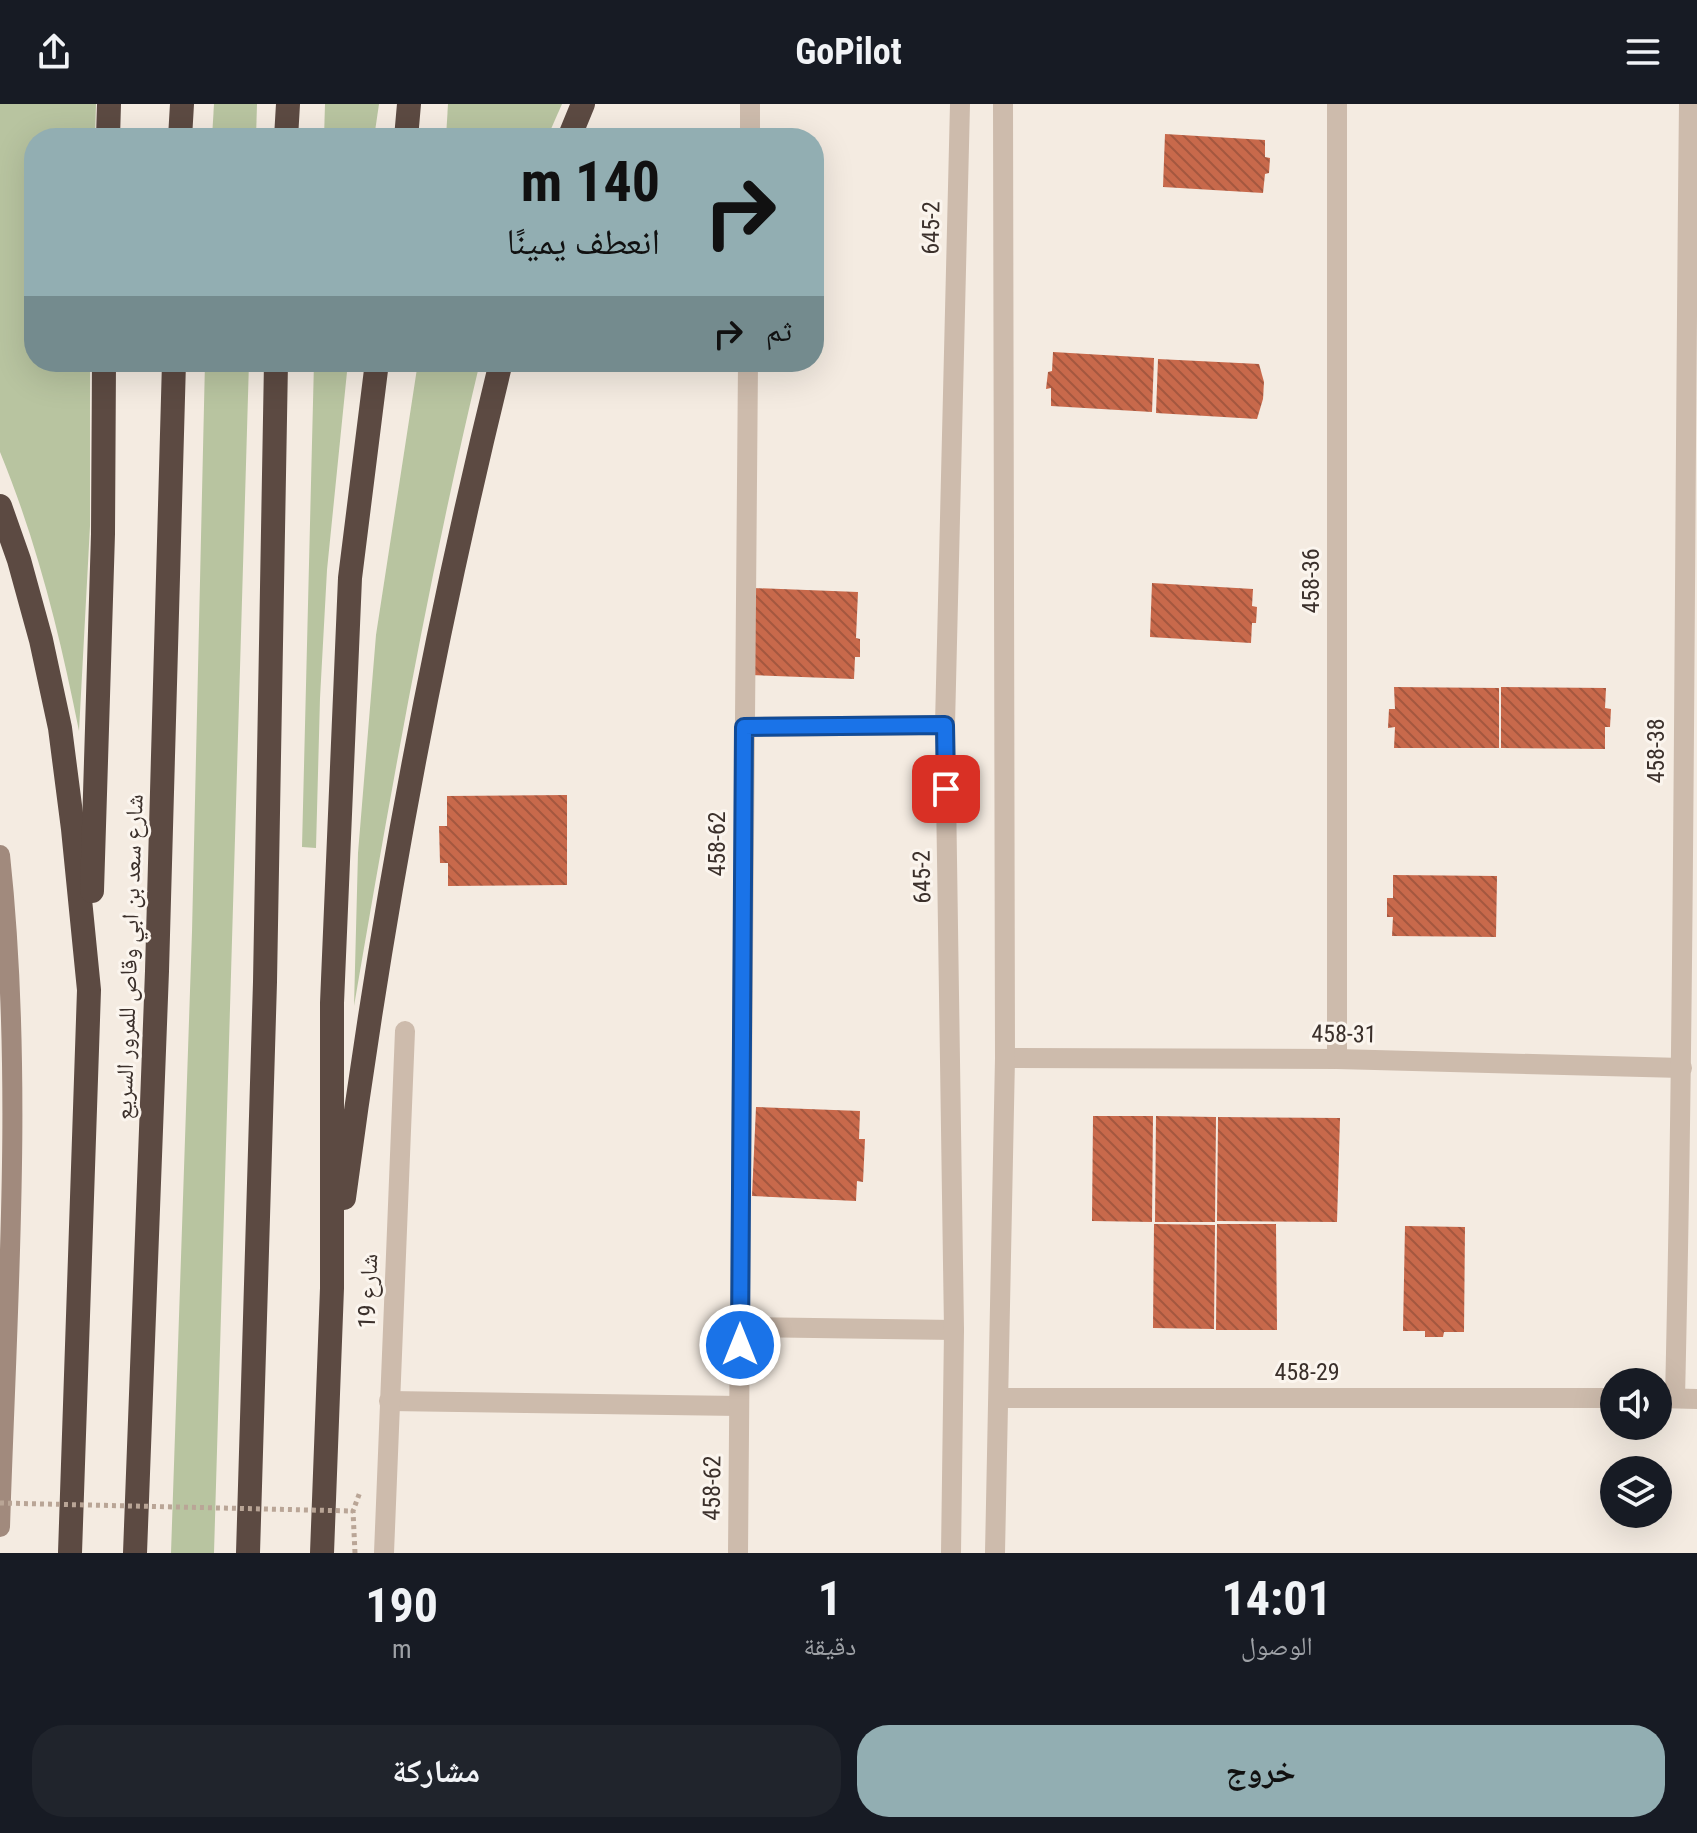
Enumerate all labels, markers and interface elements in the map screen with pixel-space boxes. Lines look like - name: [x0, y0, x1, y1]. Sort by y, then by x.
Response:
- icon: share: [32, 30, 76, 74]
- icon: menu: [1621, 30, 1665, 74]
- text: GoPilot: [795, 31, 902, 73]
- text: 140 m: [521, 149, 660, 215]
- icon: right: [688, 160, 792, 264]
- street label: 645-2: [917, 201, 945, 255]
- text: انعطف يمينًا: [507, 221, 660, 263]
- icon: right: [706, 312, 750, 356]
- text: ثم: [766, 313, 792, 348]
- street label: 458-36: [1297, 548, 1325, 614]
- street label: 458-38: [1642, 718, 1670, 784]
- pin: [912, 755, 980, 823]
- icon: arrive: [924, 767, 968, 811]
- street label: شارع سعد بن ابي وقاص للمرور السريع: [109, 794, 154, 1121]
- street label: 458-62: [703, 811, 731, 877]
- street label: 645-2: [908, 850, 936, 904]
- street label: 458-31: [1311, 1019, 1377, 1049]
- street label: شارع 19: [353, 1253, 384, 1329]
- position arrow: [698, 1303, 782, 1387]
- street label: 458-29: [1274, 1358, 1340, 1386]
- map controls: [1600, 1368, 1672, 1528]
- button: sound: [1600, 1368, 1672, 1440]
- street label: 458-62: [697, 1455, 727, 1521]
- button: layers: [1600, 1456, 1672, 1528]
- text: 1: [818, 1570, 842, 1627]
- text: 14:01: [1222, 1570, 1332, 1627]
- text: 190: [365, 1577, 438, 1634]
- text: دقيقة: [803, 1631, 856, 1661]
- text: الوصول: [1241, 1631, 1313, 1661]
- text: m: [392, 1634, 411, 1664]
- button: مشاركة: [32, 1725, 841, 1817]
- button: خروج: [857, 1725, 1665, 1817]

